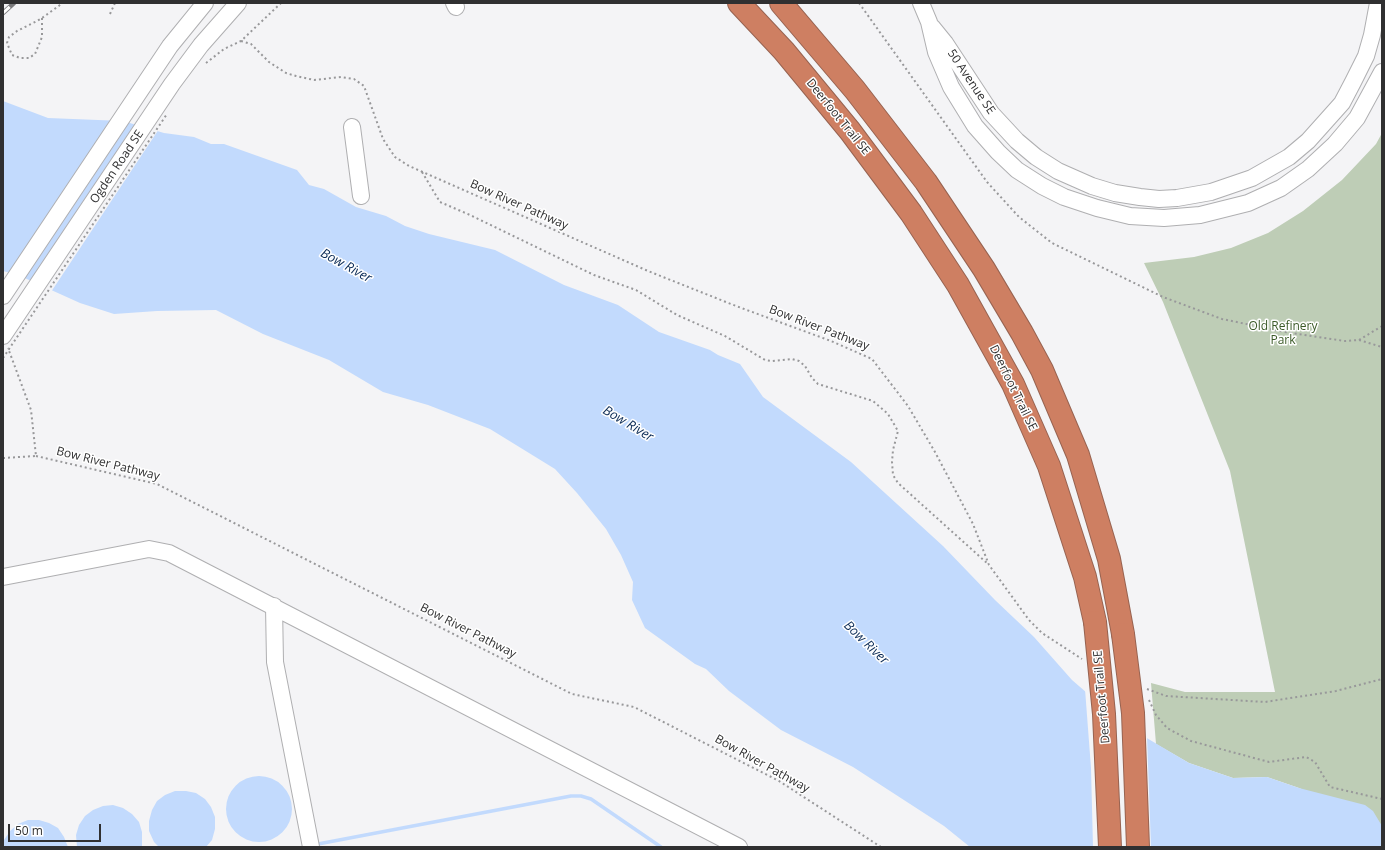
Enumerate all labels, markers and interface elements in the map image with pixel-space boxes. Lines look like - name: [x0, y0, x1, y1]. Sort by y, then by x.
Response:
- street label: 50 Avenue SE: [944, 47, 998, 117]
- street label: Deerfoot Trail SE: [803, 76, 873, 158]
- street label: Ogden Road SE: [87, 128, 147, 206]
- street label: Bow River Pathway: [468, 177, 570, 233]
- water label: Bow River: [318, 246, 374, 286]
- street label: Bow River Pathway: [767, 302, 871, 354]
- park label: Old Refinery Park: [1248, 320, 1318, 348]
- street label: Deerfoot Trail SE: [986, 343, 1040, 433]
- water label: Bow River: [600, 403, 656, 445]
- street label: Bow River Pathway: [55, 444, 161, 484]
- street label: Bow River Pathway: [417, 601, 519, 661]
- water label: Bow River: [840, 618, 892, 668]
- street label: Deerfoot Trail SE: [1091, 650, 1113, 744]
- street label: Bow River Pathway: [712, 732, 812, 796]
- scale bar: [10, 816, 103, 842]
- text: 50 m: [15, 822, 43, 839]

